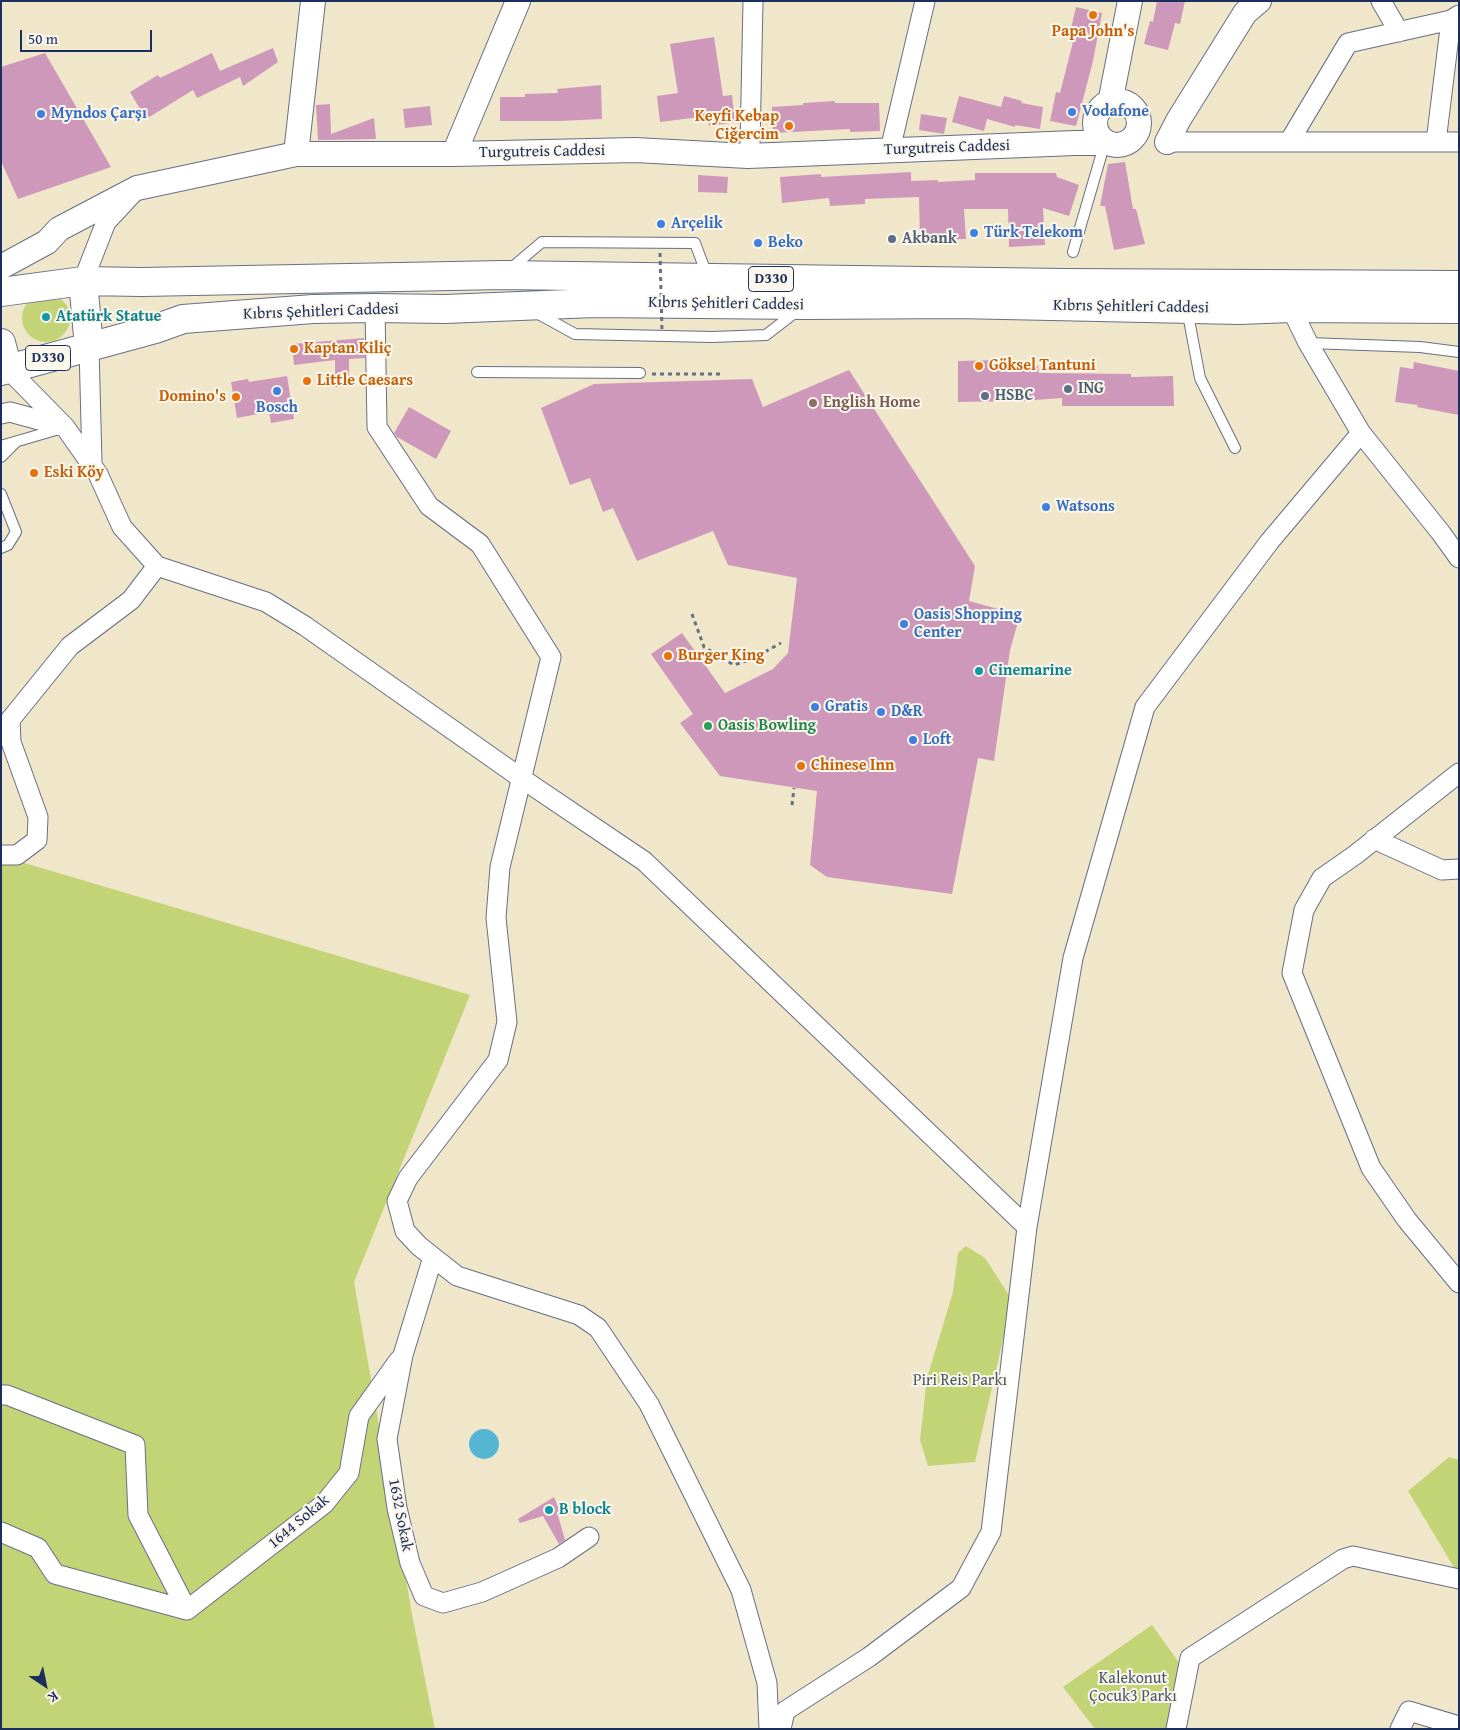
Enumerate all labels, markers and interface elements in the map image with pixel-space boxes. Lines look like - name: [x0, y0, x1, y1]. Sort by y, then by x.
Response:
- marker: Papa John's: [1087, 9, 1099, 21]
- scale bar: [22, 20, 155, 52]
- place label: Papa John's: [1052, 22, 1134, 42]
- text: 50 m: [28, 28, 58, 49]
- place label: Vodafone: [1082, 102, 1149, 122]
- place label: Myndos Çarşı: [51, 104, 147, 124]
- marker: Vodafone: [1066, 106, 1078, 118]
- place label: Keyfi Kebap Ciğercim: [695, 107, 779, 145]
- marker: Myndos Çarşı: [35, 108, 47, 120]
- marker: Keyfi Kebap Ciğercim: [783, 120, 795, 132]
- street label: Turgutreis Caddesi: [884, 136, 1010, 160]
- street label: Turgutreis Caddesi: [479, 141, 605, 163]
- place label: Arçelik: [671, 214, 723, 234]
- marker: Arçelik: [655, 218, 667, 230]
- place label: Türk Telekom: [984, 223, 1083, 243]
- marker: Türk Telekom: [968, 227, 980, 239]
- place label: Akbank: [902, 229, 957, 249]
- place label: Beko: [768, 233, 803, 253]
- marker: Akbank: [886, 233, 898, 245]
- marker: Beko: [752, 237, 764, 249]
- road number: D330: [748, 266, 794, 292]
- street label: Kıbrıs Şehitleri Caddesi: [648, 293, 804, 315]
- street label: Kıbrıs Şehitleri Caddesi: [1053, 296, 1209, 318]
- street label: Kıbrıs Şehitleri Caddesi: [243, 300, 399, 324]
- place label: Atatürk Statue: [56, 307, 161, 327]
- marker: Atatürk Statue: [40, 311, 52, 323]
- place label: Kaptan Kiliç: [304, 339, 391, 359]
- marker: Kaptan Kiliç: [288, 343, 300, 355]
- road number: D330: [26, 346, 70, 370]
- place label: Göksel Tantuni: [989, 356, 1096, 376]
- marker: Göksel Tantuni: [973, 360, 985, 372]
- place label: Little Caesars: [317, 371, 413, 391]
- marker: Little Caesars: [301, 375, 313, 387]
- place label: ING: [1078, 379, 1104, 399]
- marker: ING: [1062, 383, 1074, 395]
- marker: Bosch: [271, 385, 283, 397]
- place label: HSBC: [995, 386, 1033, 406]
- place label: Domino's: [159, 387, 226, 407]
- marker: HSBC: [979, 390, 991, 402]
- marker: Domino's: [230, 391, 242, 403]
- place label: English Home: [823, 393, 920, 413]
- marker: English Home: [807, 397, 819, 409]
- place label: Bosch: [256, 398, 298, 418]
- place label: Eski Köy: [44, 463, 104, 483]
- marker: Eski Köy: [28, 467, 40, 479]
- place label: Watsons: [1056, 497, 1115, 517]
- marker: Watsons: [1040, 501, 1052, 513]
- place label: Oasis Shopping Center: [914, 605, 1022, 643]
- marker: Oasis Shopping Center: [898, 618, 910, 630]
- place label: Burger King: [678, 646, 765, 666]
- marker: Burger King: [662, 650, 674, 662]
- place label: Cinemarine: [989, 661, 1072, 681]
- marker: Cinemarine: [973, 665, 985, 677]
- place label: Gratis: [825, 697, 868, 717]
- marker: Gratis: [809, 701, 821, 713]
- place label: D&R: [891, 702, 923, 722]
- marker: D&R: [875, 706, 887, 718]
- place label: Oasis Bowling: [718, 716, 816, 736]
- marker: Oasis Bowling: [702, 720, 714, 732]
- place label: Loft: [923, 730, 951, 750]
- marker: Loft: [907, 734, 919, 746]
- place label: Chinese Inn: [811, 756, 894, 776]
- marker: Chinese Inn: [795, 760, 807, 772]
- park label: Piri Reis Parkı: [913, 1371, 1007, 1391]
- street label: 1632 Sokak: [384, 1477, 416, 1553]
- street label: 1644 Sokak: [264, 1491, 334, 1553]
- place label: B block: [559, 1500, 611, 1520]
- marker: B block: [543, 1504, 555, 1516]
- north arrow: [20, 1660, 70, 1710]
- park label: Kalekonut Çocuk3 Parkı: [1089, 1669, 1177, 1707]
- text: K: [44, 1687, 63, 1708]

